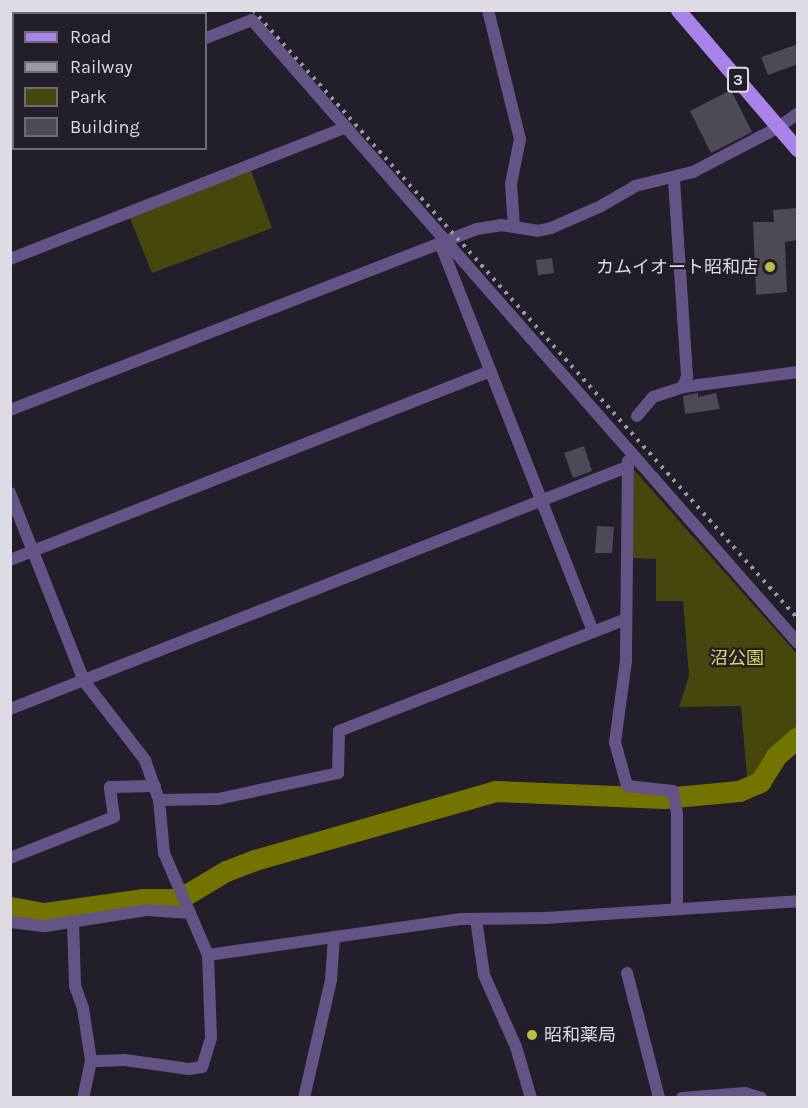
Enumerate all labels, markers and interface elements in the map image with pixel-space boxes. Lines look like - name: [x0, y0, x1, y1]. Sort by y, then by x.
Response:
- legend: [12, 12, 207, 150]
- text: Road: [70, 26, 111, 48]
- text: Railway: [70, 56, 133, 78]
- road number: 3: [726, 67, 750, 93]
- text: Park: [70, 86, 107, 108]
- text: Building: [70, 116, 140, 138]
- place label: カムイオート昭和店: [596, 256, 758, 278]
- marker: カムイオート昭和店: [763, 260, 777, 274]
- park label: 沼公園: [710, 647, 764, 669]
- place label: 昭和薬局: [544, 1024, 616, 1046]
- marker: 昭和薬局: [525, 1028, 539, 1042]

